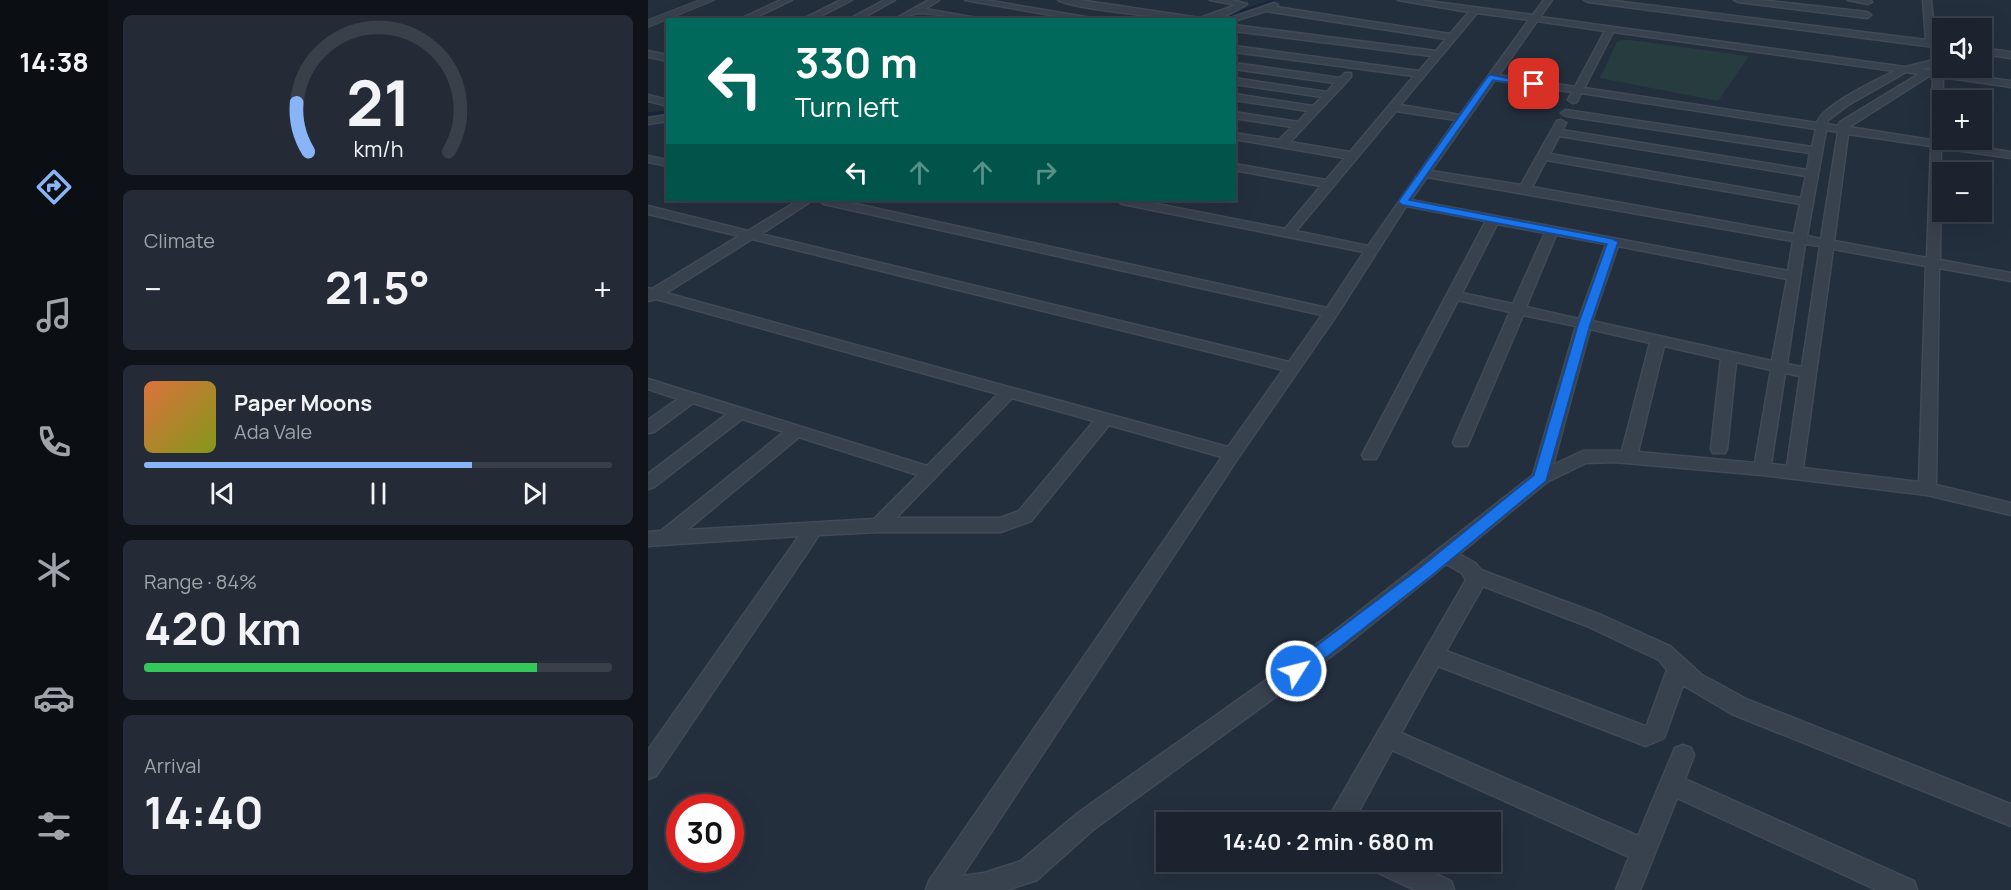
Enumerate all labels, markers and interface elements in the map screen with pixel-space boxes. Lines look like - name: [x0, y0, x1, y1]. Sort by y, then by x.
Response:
- map controls: [1932, 18, 1992, 222]
- button: sound: [1932, 18, 1992, 78]
- text: 330 m: [795, 33, 918, 91]
- icon: left: [696, 42, 774, 120]
- text: 14:38: [19, 43, 89, 80]
- pin: [1508, 58, 1559, 109]
- text: 21: [346, 59, 410, 145]
- icon: arrive: [1517, 67, 1550, 100]
- text: Turn left: [795, 88, 899, 125]
- button: +: [1932, 90, 1992, 150]
- text: km/h: [353, 134, 403, 163]
- icon: left: [840, 156, 873, 189]
- icon: ahead: [903, 156, 936, 189]
- icon: ahead: [966, 156, 999, 189]
- icon: right: [1029, 156, 1062, 189]
- button: −: [1932, 162, 1992, 222]
- icon: directions: [33, 166, 75, 208]
- text: Climate: [144, 227, 215, 254]
- text: 21.5°: [325, 256, 430, 318]
- text: −: [144, 266, 162, 311]
- text: +: [593, 266, 612, 311]
- icon: music: [33, 294, 75, 336]
- text: Paper Moons: [234, 388, 372, 418]
- text: Ada Vale: [234, 418, 312, 445]
- icon: phone: [33, 421, 75, 463]
- icon: previous: [206, 477, 239, 510]
- icon: pause: [362, 477, 395, 510]
- icon: next: [518, 477, 551, 510]
- icon: climate: [33, 549, 75, 591]
- text: Range · 84%: [144, 568, 257, 595]
- text: 420 km: [144, 597, 301, 659]
- position arrow: [1264, 639, 1328, 703]
- icon: car: [33, 677, 75, 719]
- text: Arrival: [144, 752, 201, 779]
- text: 14:40: [144, 781, 264, 843]
- speed limit sign: 30: [666, 794, 744, 872]
- icon: filters: [33, 805, 75, 847]
- text: 14:40 · 2 min · 680 m: [1223, 827, 1434, 857]

